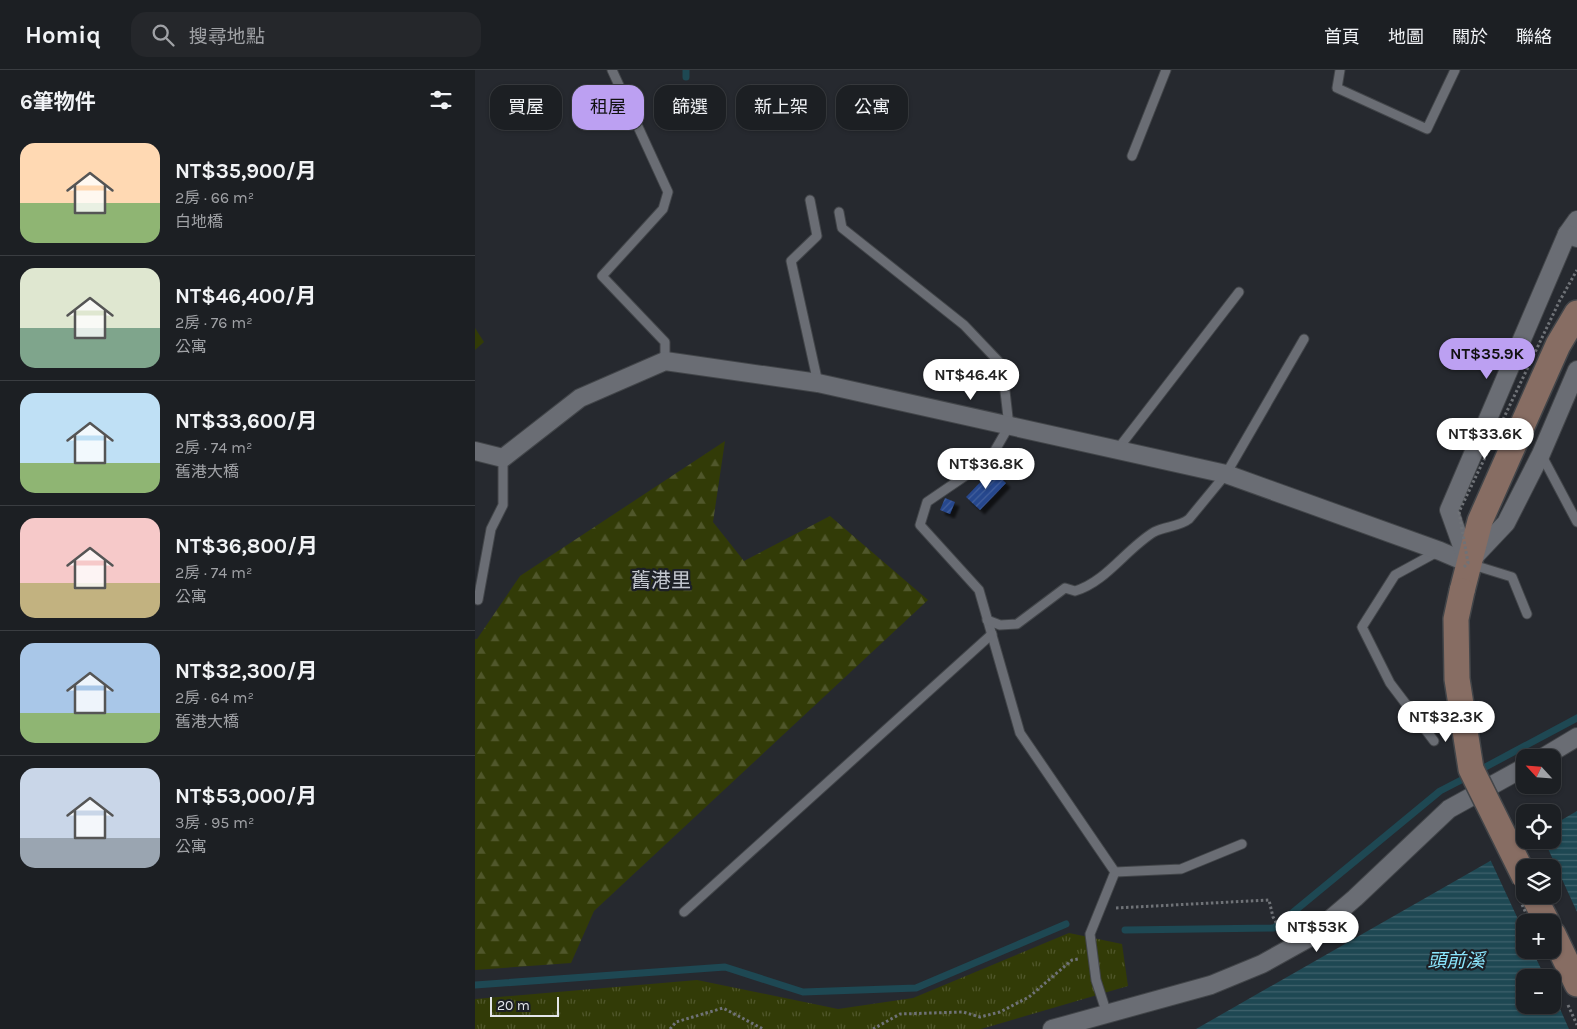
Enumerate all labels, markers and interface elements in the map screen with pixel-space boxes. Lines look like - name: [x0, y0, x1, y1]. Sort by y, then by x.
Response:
- search box: [131, 12, 481, 57]
- text: Homiq: [25, 21, 101, 49]
- icon: search: [149, 21, 177, 49]
- text: 搜尋地點: [189, 26, 265, 48]
- text: 首頁: [1324, 26, 1360, 48]
- text: 地圖: [1388, 26, 1424, 48]
- text: 關於: [1452, 26, 1488, 48]
- text: 聯絡: [1516, 26, 1552, 48]
- chip: 買屋: [490, 85, 562, 130]
- chip: 租屋: [572, 85, 644, 130]
- chip: 篩選: [654, 85, 726, 130]
- chip: 新上架: [736, 85, 826, 130]
- chip: 公寓: [836, 85, 908, 130]
- icon: filters: [427, 86, 455, 114]
- text: 6筆物件: [20, 90, 96, 114]
- text: NT$35,900/月: [175, 159, 317, 183]
- icon: home: [60, 163, 120, 223]
- text: 2房 · 66 m²: [175, 188, 254, 207]
- text: 白地橋: [175, 212, 223, 231]
- text: NT$46,400/月: [175, 284, 316, 308]
- icon: home: [60, 288, 120, 348]
- text: 2房 · 76 m²: [175, 313, 253, 332]
- text: 公寓: [175, 337, 207, 356]
- pin: NT$35.9K: [1435, 338, 1539, 380]
- text: NT$35.9K: [1450, 344, 1524, 363]
- pin: NT$46.4K: [919, 358, 1023, 401]
- text: NT$46.4K: [934, 365, 1008, 384]
- text: NT$33,600/月: [175, 409, 317, 433]
- icon: home: [60, 413, 120, 473]
- pin: NT$33.6K: [1433, 418, 1537, 460]
- text: NT$33.6K: [1448, 424, 1522, 443]
- text: 2房 · 74 m²: [175, 438, 252, 457]
- pin: NT$36.8K: [934, 448, 1038, 490]
- text: NT$36.8K: [949, 454, 1023, 473]
- text: 舊港大橋: [175, 462, 239, 481]
- text: NT$36,800/月: [175, 534, 318, 558]
- icon: home: [60, 538, 120, 598]
- text: 2房 · 74 m²: [175, 563, 252, 582]
- district label: 舊港里: [631, 569, 691, 592]
- text: 公寓: [175, 587, 207, 606]
- text: NT$32,300/月: [175, 659, 317, 683]
- icon: home: [60, 663, 120, 723]
- text: 2房 · 64 m²: [175, 688, 254, 707]
- pin: NT$32.3K: [1394, 700, 1498, 743]
- text: NT$32.3K: [1409, 707, 1483, 726]
- text: 舊港大橋: [175, 712, 239, 731]
- north arrow: [1516, 749, 1561, 794]
- map controls: [1516, 749, 1561, 1014]
- text: NT$53,000/月: [175, 784, 317, 808]
- icon: home: [60, 788, 120, 848]
- button: locate: [1516, 804, 1561, 849]
- text: 3房 · 95 m²: [175, 813, 254, 832]
- text: 公寓: [175, 837, 207, 856]
- button: layers: [1516, 859, 1561, 904]
- pin: NT$53K: [1276, 910, 1358, 953]
- button: +: [1516, 914, 1561, 959]
- text: NT$53K: [1287, 917, 1347, 936]
- water label: 頭前溪: [1427, 950, 1487, 972]
- button: −: [1516, 969, 1561, 1014]
- scale bar: [490, 994, 559, 1017]
- text: 20 m: [497, 997, 530, 1014]

